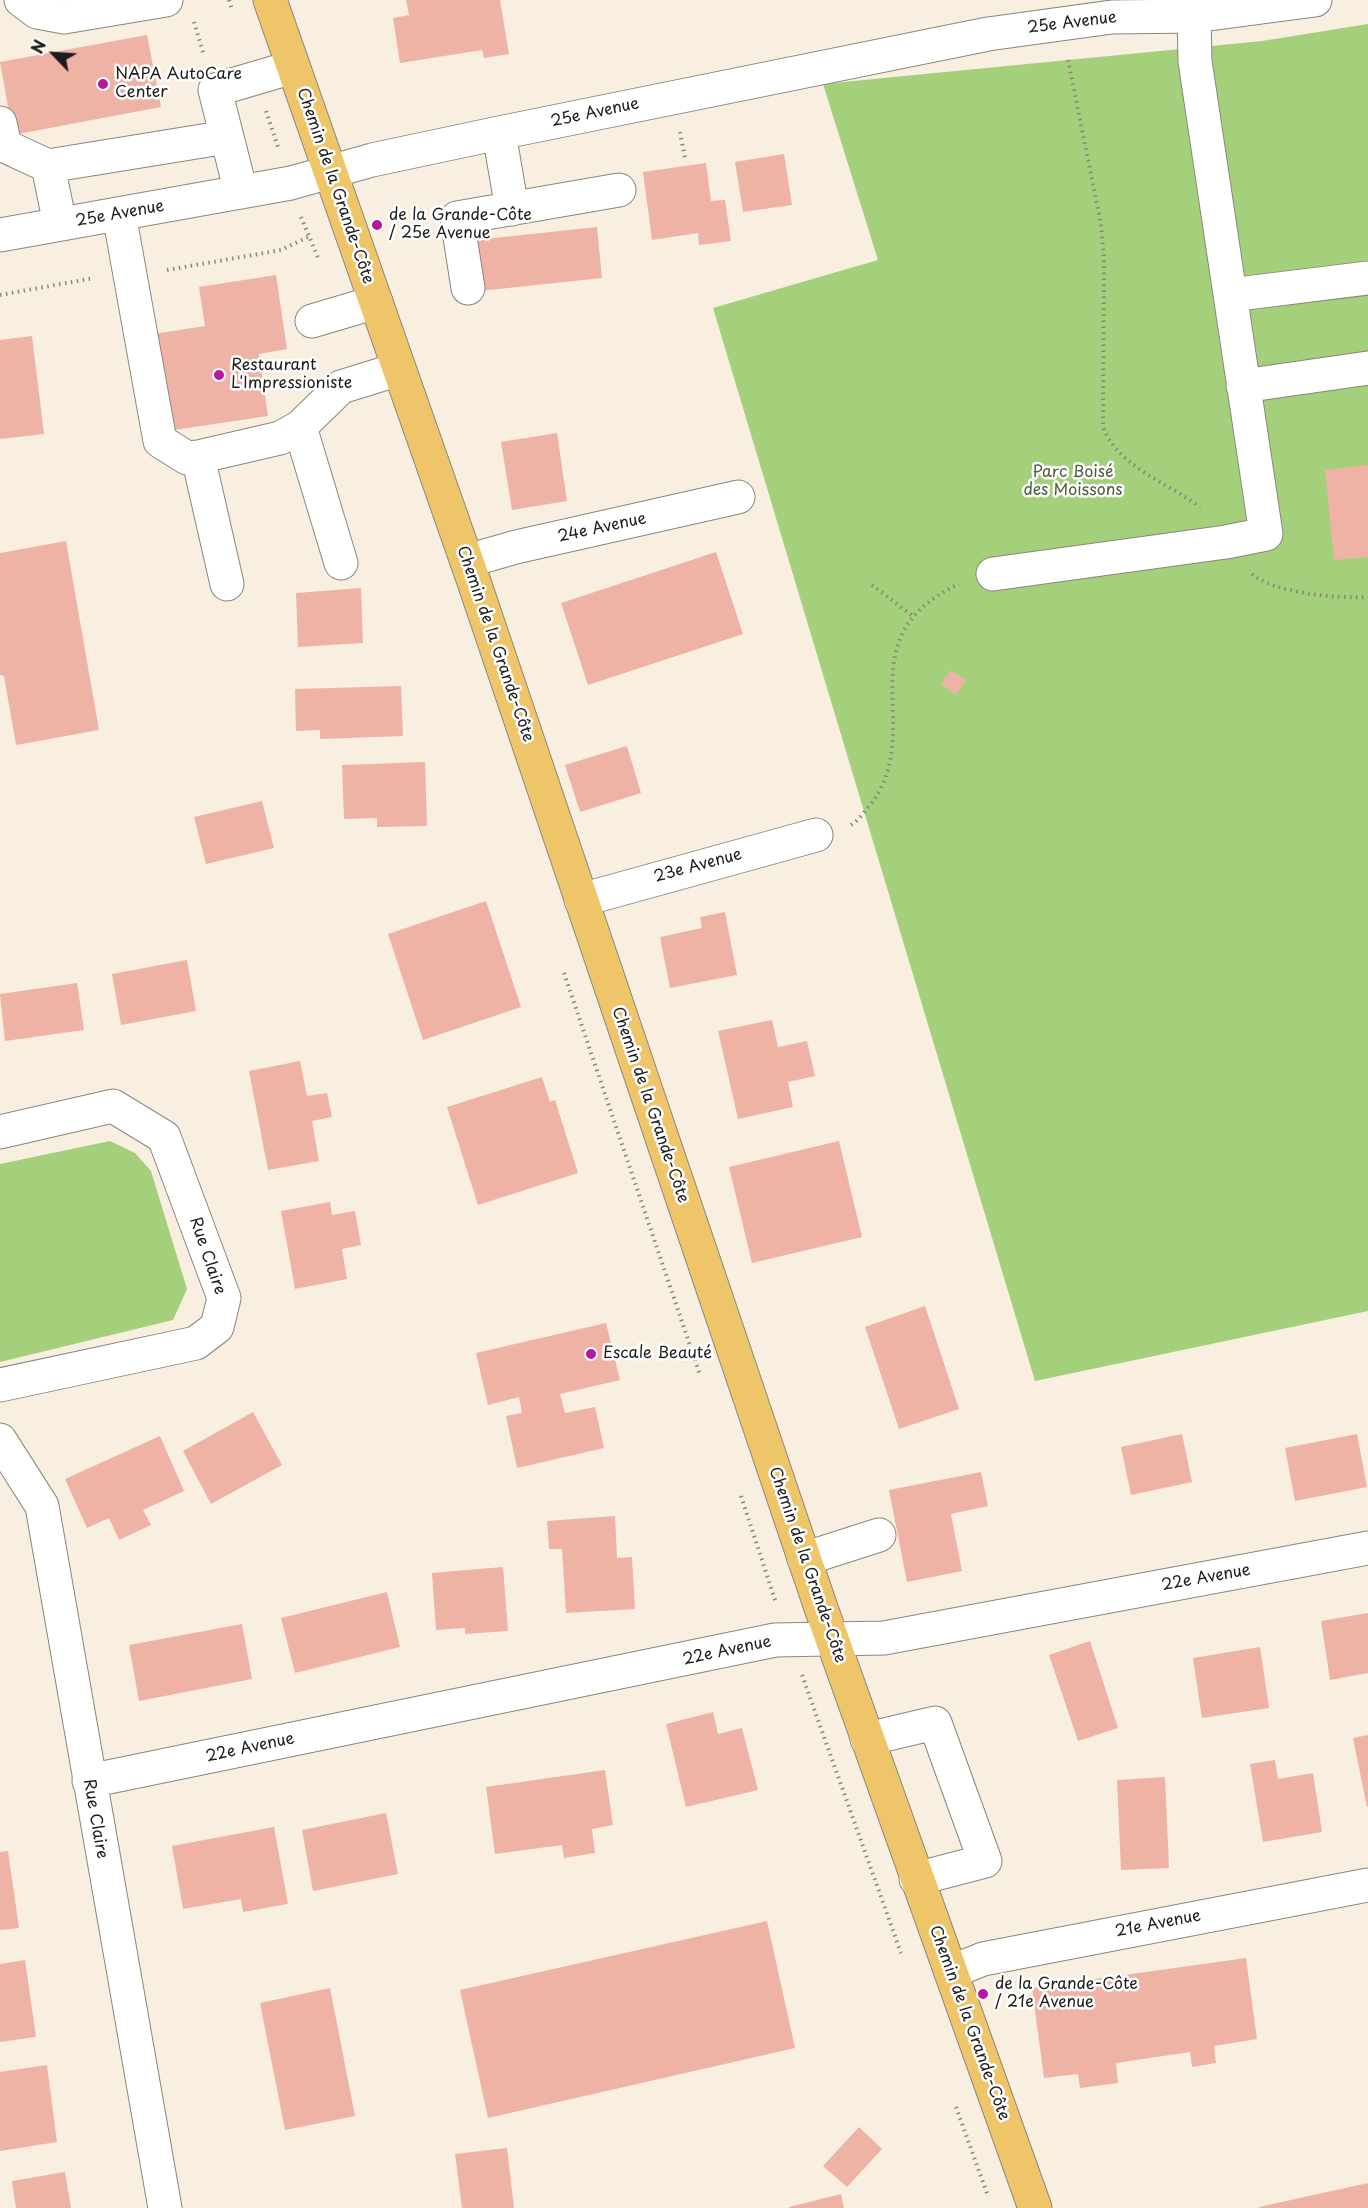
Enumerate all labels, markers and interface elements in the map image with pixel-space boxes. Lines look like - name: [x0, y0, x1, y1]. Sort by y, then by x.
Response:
- street label: 25e Avenue: [1026, 8, 1118, 38]
- north arrow: [24, 24, 84, 84]
- text: N: [24, 36, 51, 57]
- place label: NAPA AutoCare Center: [115, 65, 242, 103]
- marker: NAPA AutoCare Center: [96, 77, 110, 91]
- street label: Chemin de la Grande-Côte: [292, 85, 378, 287]
- street label: 25e Avenue: [549, 94, 641, 132]
- street label: 25e Avenue: [74, 197, 166, 231]
- place label: de la Grande-Côte / 25e Avenue: [389, 206, 532, 244]
- marker: de la Grande-Côte / 25e Avenue: [370, 218, 384, 232]
- place label: Restaurant L'Impressioniste: [231, 356, 352, 394]
- marker: Restaurant L'Impressioniste: [212, 368, 226, 382]
- park label: Parc Boisé des Moissons: [1023, 463, 1123, 501]
- street label: 24e Avenue: [556, 509, 648, 547]
- street label: Chemin de la Grande-Côte: [452, 543, 538, 745]
- street label: 23e Avenue: [652, 845, 744, 887]
- street label: Chemin de la Grande-Côte: [607, 1004, 693, 1206]
- street label: Rue Claire: [185, 1215, 229, 1297]
- place label: Escale Beauté: [603, 1344, 712, 1364]
- marker: Escale Beauté: [584, 1347, 598, 1361]
- street label: Chemin de la Grande-Côte: [764, 1464, 850, 1666]
- street label: 22e Avenue: [1160, 1561, 1252, 1595]
- street label: 22e Avenue: [681, 1632, 773, 1670]
- street label: 22e Avenue: [204, 1729, 296, 1767]
- street label: Rue Claire: [79, 1778, 111, 1860]
- street label: 21e Avenue: [1113, 1906, 1203, 1942]
- street label: Chemin de la Grande-Côte: [925, 1923, 1013, 2123]
- place label: de la Grande-Côte / 21e Avenue: [995, 1975, 1138, 2013]
- marker: de la Grande-Côte / 21e Avenue: [976, 1987, 990, 2001]

